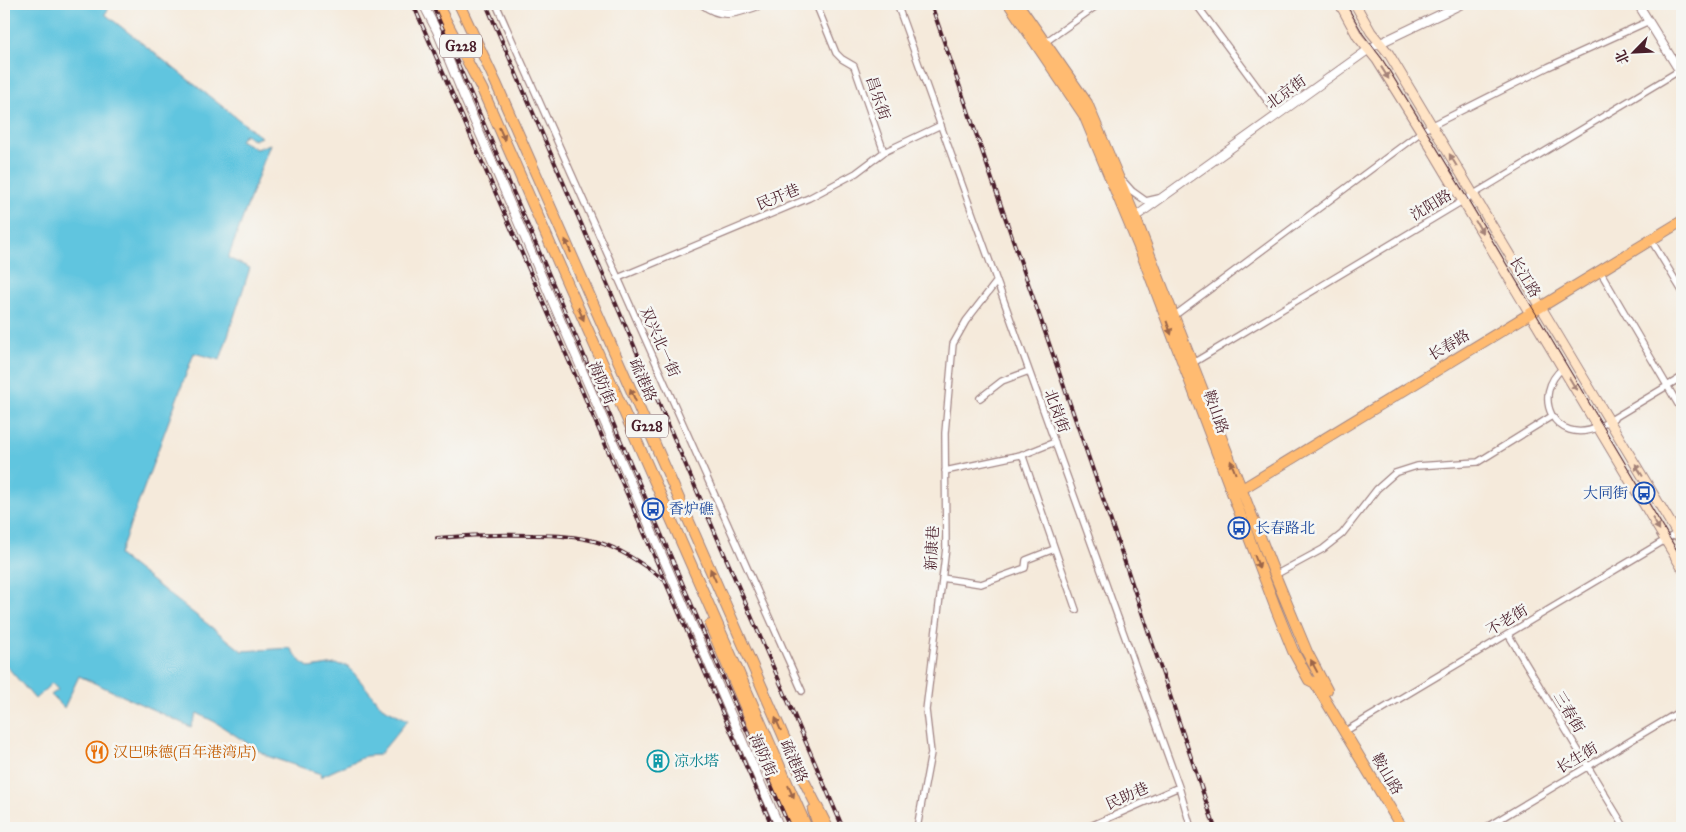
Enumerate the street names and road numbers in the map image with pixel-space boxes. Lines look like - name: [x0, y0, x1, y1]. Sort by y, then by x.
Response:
- road number: G228: [440, 34, 482, 58]
- street label: 北京街: [1263, 71, 1309, 113]
- street label: 昌乐街: [862, 74, 894, 122]
- street label: 民开巷: [754, 180, 802, 214]
- street label: 沈阳路: [1407, 186, 1455, 224]
- street label: 长江路: [1506, 253, 1544, 301]
- street label: 双兴北一街: [637, 304, 683, 380]
- street label: 长春路: [1425, 326, 1473, 364]
- street label: 疏港路: [626, 356, 660, 404]
- street label: 海防街: [585, 359, 619, 407]
- street label: 北岗街: [1041, 387, 1073, 435]
- street label: 鞍山路: [1200, 388, 1232, 436]
- road number: G228: [626, 414, 668, 438]
- street label: 新康巷: [922, 525, 942, 571]
- street label: 不老街: [1483, 601, 1531, 639]
- street label: 三春街: [1550, 688, 1588, 736]
- street label: 海防街: [746, 731, 780, 779]
- street label: 疏港路: [777, 737, 811, 785]
- street label: 长生街: [1553, 739, 1601, 777]
- street label: 鞍山路: [1368, 750, 1406, 798]
- street label: 民助巷: [1103, 779, 1151, 813]

